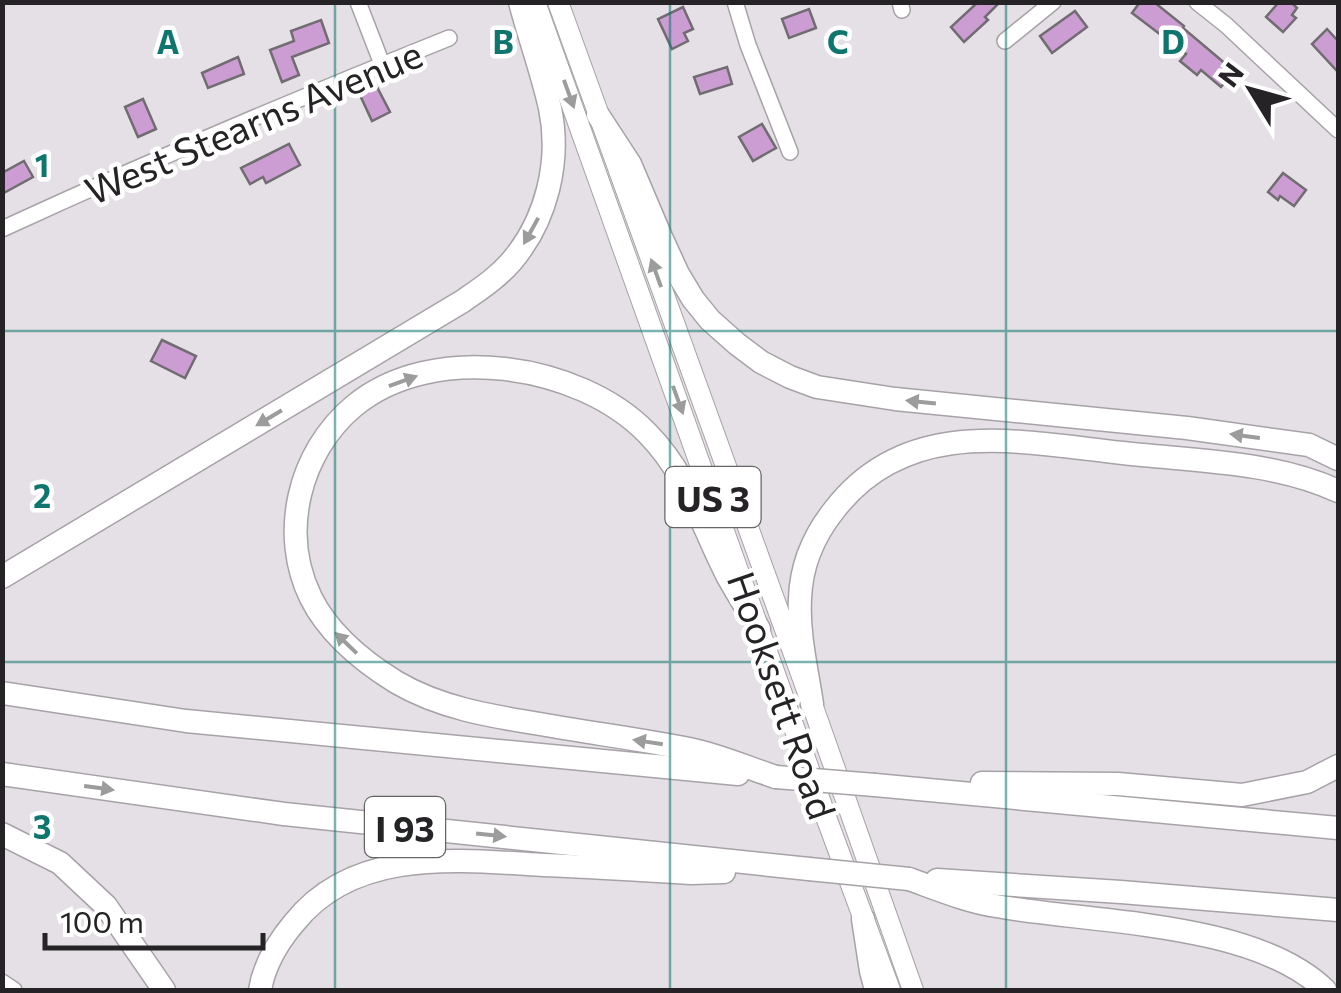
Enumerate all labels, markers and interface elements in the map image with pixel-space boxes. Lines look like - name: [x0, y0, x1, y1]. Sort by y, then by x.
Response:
- text: B: [492, 21, 514, 61]
- text: C: [827, 21, 849, 61]
- text: D: [1161, 21, 1185, 61]
- street label: West Stearns Avenue: [78, 29, 428, 213]
- north arrow: [1201, 40, 1301, 140]
- text: N: [1210, 56, 1250, 93]
- one-way arrow: [562, 80, 577, 110]
- text: 1: [35, 144, 49, 184]
- one-way arrow: [522, 217, 539, 246]
- one-way arrow: [647, 257, 662, 287]
- one-way arrow: [388, 373, 418, 388]
- one-way arrow: [671, 386, 686, 416]
- one-way arrow: [905, 394, 937, 410]
- one-way arrow: [255, 409, 283, 426]
- one-way arrow: [1228, 428, 1260, 444]
- road number: US 3: [666, 467, 760, 527]
- text: 2: [33, 475, 51, 515]
- street label: Hooksett Road: [719, 565, 847, 825]
- one-way arrow: [334, 632, 358, 655]
- one-way arrow: [632, 734, 664, 749]
- one-way arrow: [84, 780, 115, 796]
- road number: I 93: [365, 797, 445, 857]
- text: 3: [33, 806, 51, 846]
- one-way arrow: [476, 828, 507, 844]
- scale bar: [45, 888, 262, 950]
- text: 100 m: [60, 902, 144, 939]

